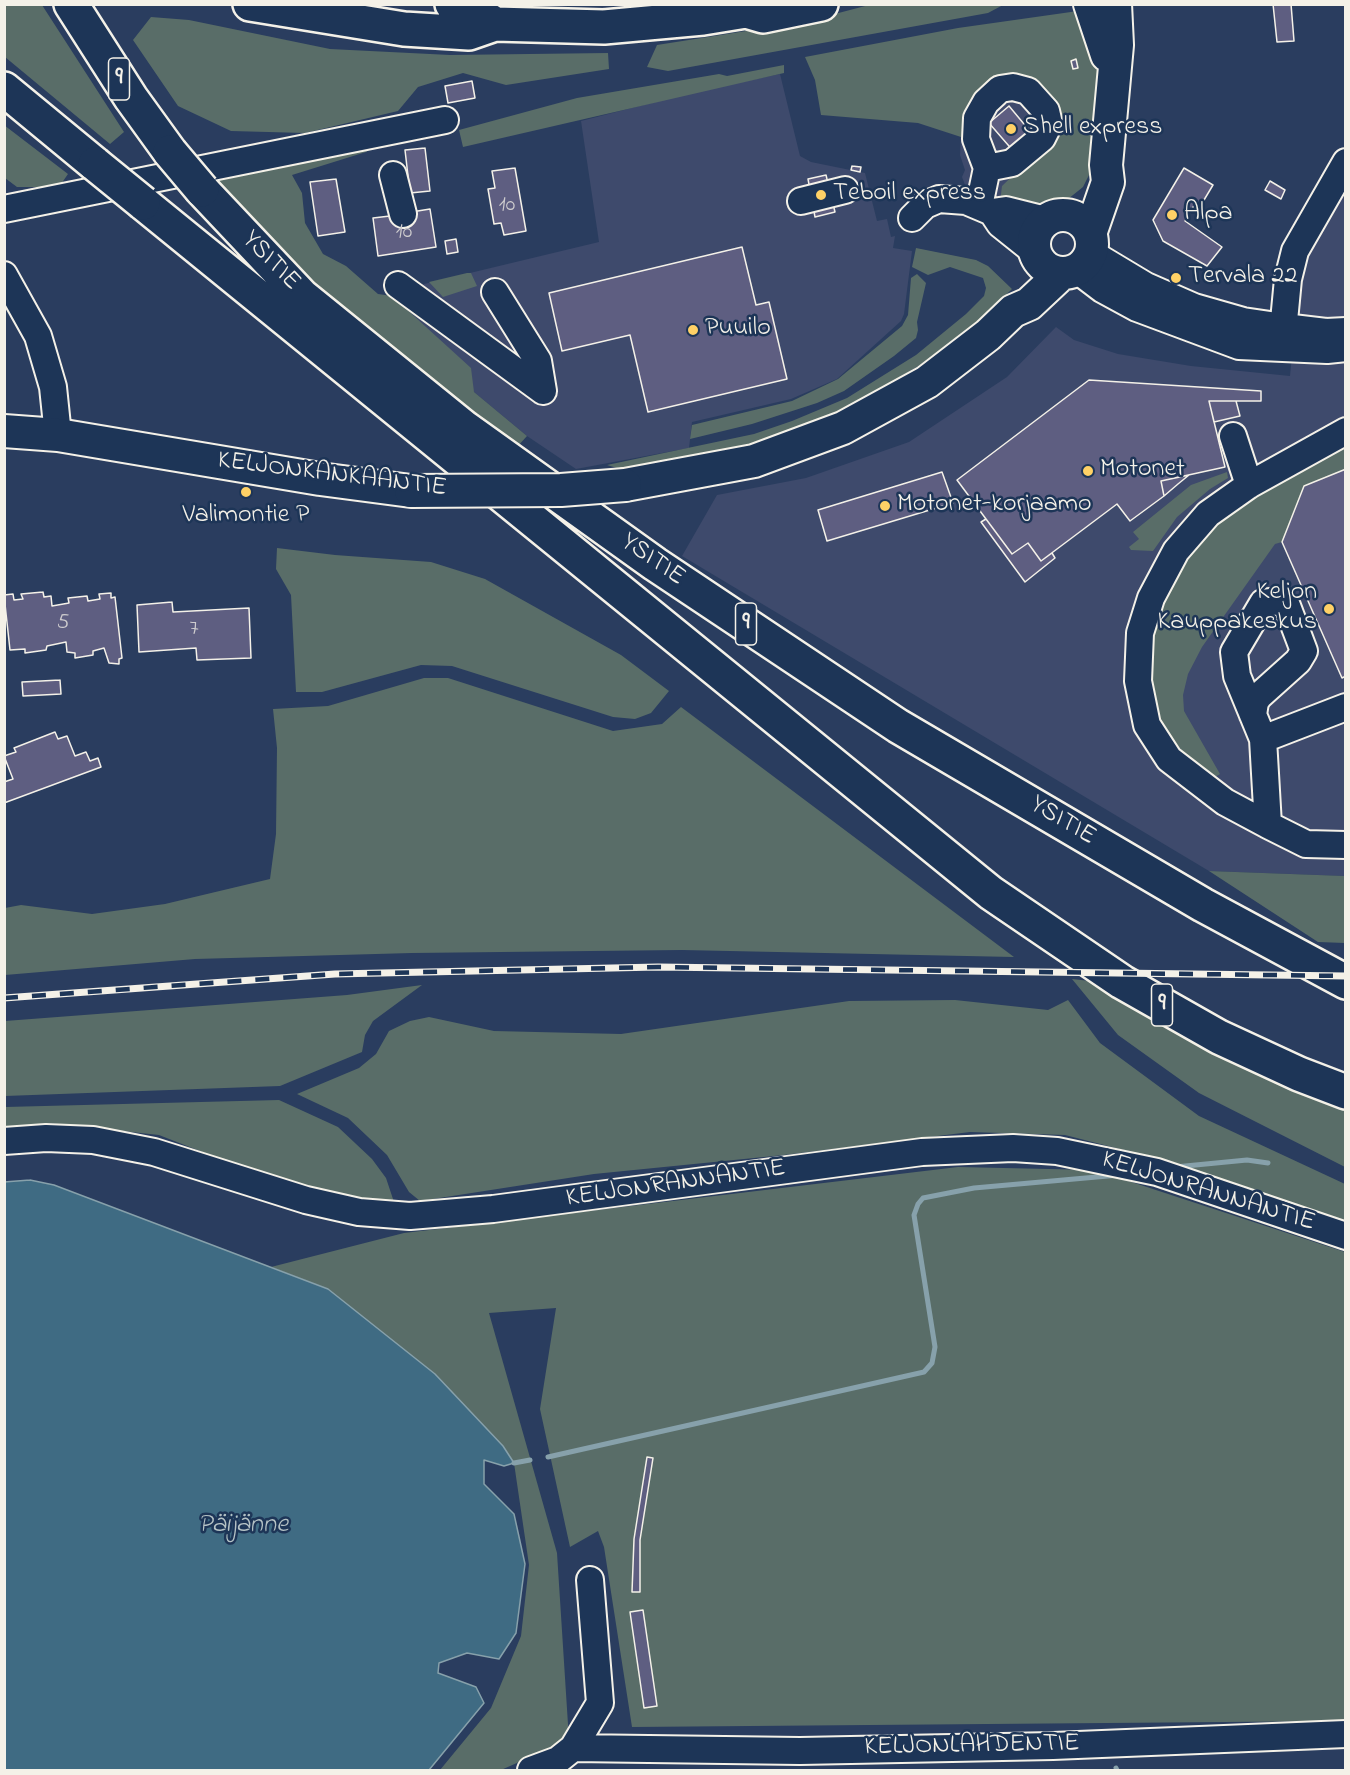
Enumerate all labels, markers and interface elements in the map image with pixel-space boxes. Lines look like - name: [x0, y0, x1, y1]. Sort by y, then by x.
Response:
- road number: 9: [108, 58, 130, 100]
- place label: Shell express: [1023, 113, 1163, 145]
- marker: Shell express: [1004, 122, 1018, 136]
- place label: Teboil express: [833, 179, 986, 211]
- marker: Teboil express: [814, 188, 828, 202]
- house number: 10: [499, 193, 515, 219]
- place label: Alpa: [1184, 199, 1233, 231]
- marker: Alpa: [1165, 208, 1179, 222]
- house number: 10: [396, 220, 412, 246]
- street label: YSITIE: [234, 225, 306, 299]
- place label: Tervala 22: [1188, 262, 1297, 294]
- marker: Tervala 22: [1169, 271, 1183, 285]
- place label: Puuilo: [705, 314, 771, 346]
- marker: Puuilo: [686, 323, 700, 337]
- street label: KELJONKANKAANTIE: [216, 446, 448, 506]
- place label: Motonet: [1100, 455, 1185, 487]
- marker: Motonet: [1081, 464, 1095, 478]
- marker: Valimontie P: [239, 485, 253, 499]
- place label: Motonet-korjaamo: [897, 490, 1091, 522]
- marker: Motonet-korjaamo: [878, 499, 892, 513]
- place label: Valimontie P: [183, 501, 309, 533]
- street label: YSITIE: [614, 528, 690, 594]
- place label: Keljon Kauppakeskus: [1158, 578, 1317, 640]
- marker: Keljon Kauppakeskus: [1322, 602, 1336, 616]
- road number: 9: [736, 603, 756, 645]
- house number: 5: [57, 611, 69, 637]
- house number: 7: [189, 617, 199, 643]
- street label: YSITIE: [1023, 790, 1101, 854]
- road number: 9: [1152, 984, 1172, 1026]
- street label: KELJONRANNANTIE: [1098, 1146, 1318, 1240]
- street label: KELJONRANNANTIE: [564, 1154, 788, 1216]
- water label: Päijänne: [198, 1511, 288, 1543]
- street label: KELJONLAHDENTIE: [864, 1730, 1080, 1764]

